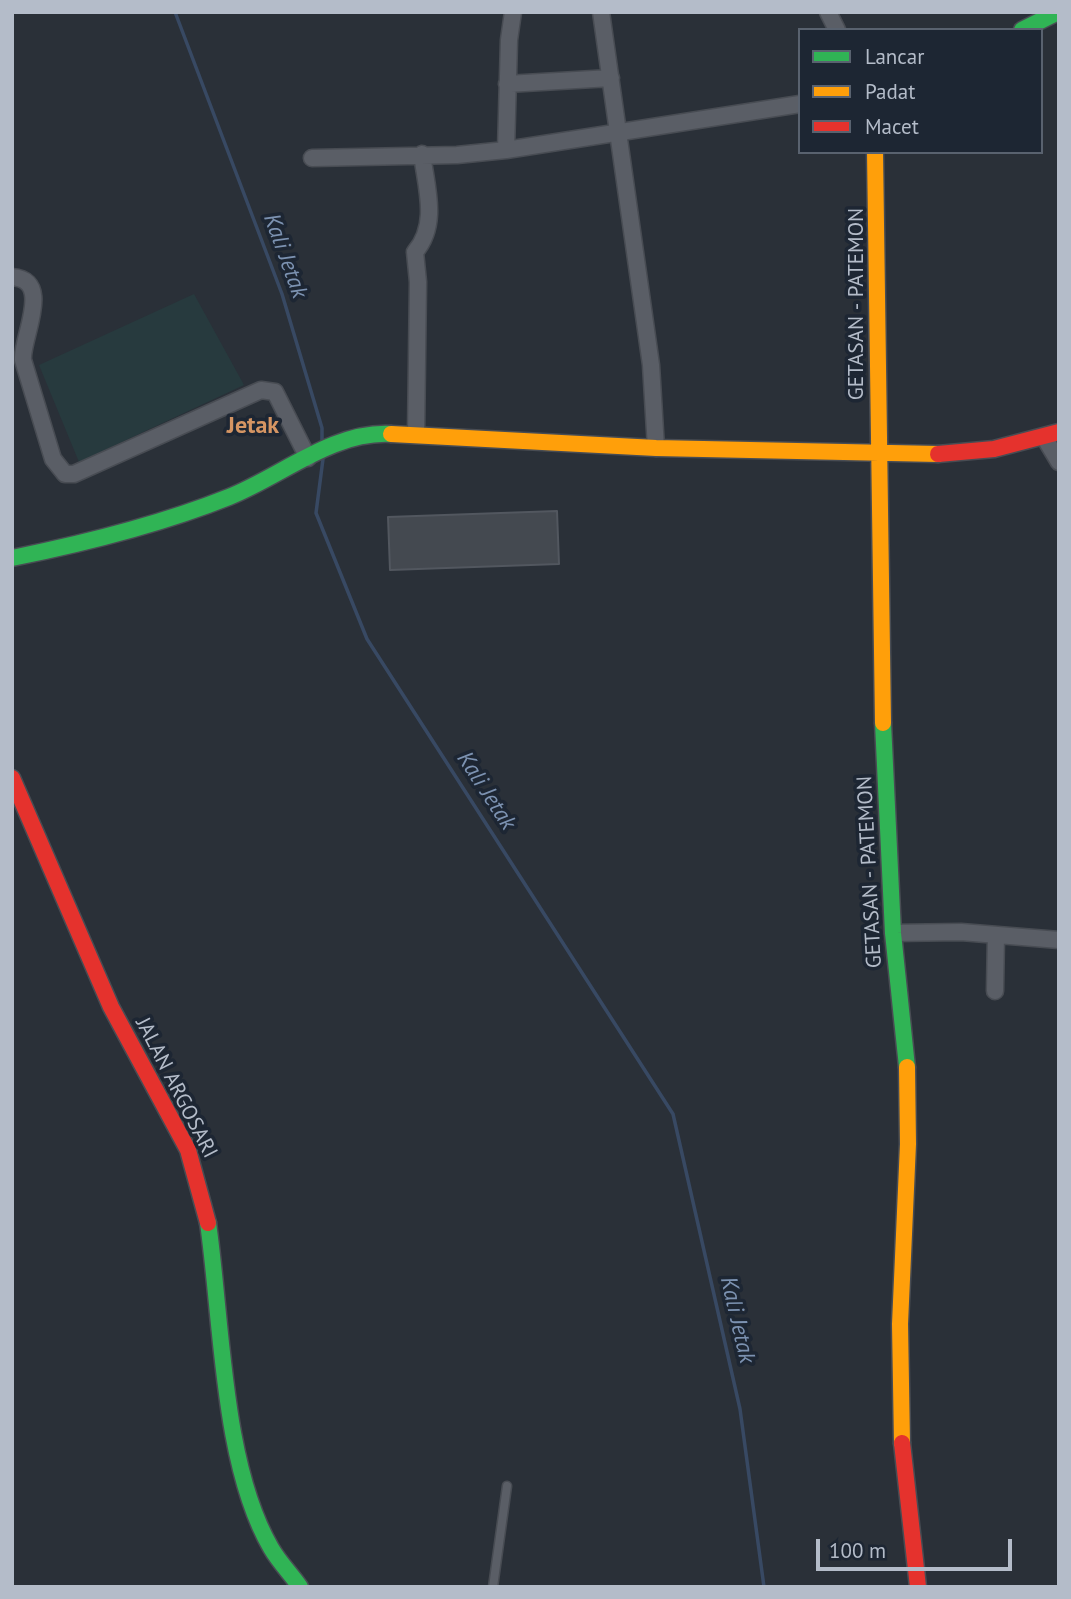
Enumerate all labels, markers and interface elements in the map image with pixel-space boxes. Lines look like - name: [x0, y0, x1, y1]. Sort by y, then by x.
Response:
- legend: [798, 28, 1043, 154]
- text: Lancar: [865, 43, 924, 70]
- text: Padat: [865, 78, 915, 105]
- text: Macet: [865, 113, 919, 140]
- street label: GETASAN - PATEMON: [844, 208, 870, 400]
- water label: Kali Jetak: [257, 210, 313, 302]
- district label: Jetak: [227, 412, 279, 440]
- water label: Kali Jetak: [450, 747, 522, 835]
- street label: GETASAN - PATEMON: [852, 775, 888, 969]
- street label: JALAN ARGOSARI: [130, 1013, 222, 1163]
- water label: Kali Jetak: [714, 1274, 760, 1366]
- scale bar: [819, 1526, 1015, 1570]
- text: 100 m: [829, 1537, 886, 1564]

